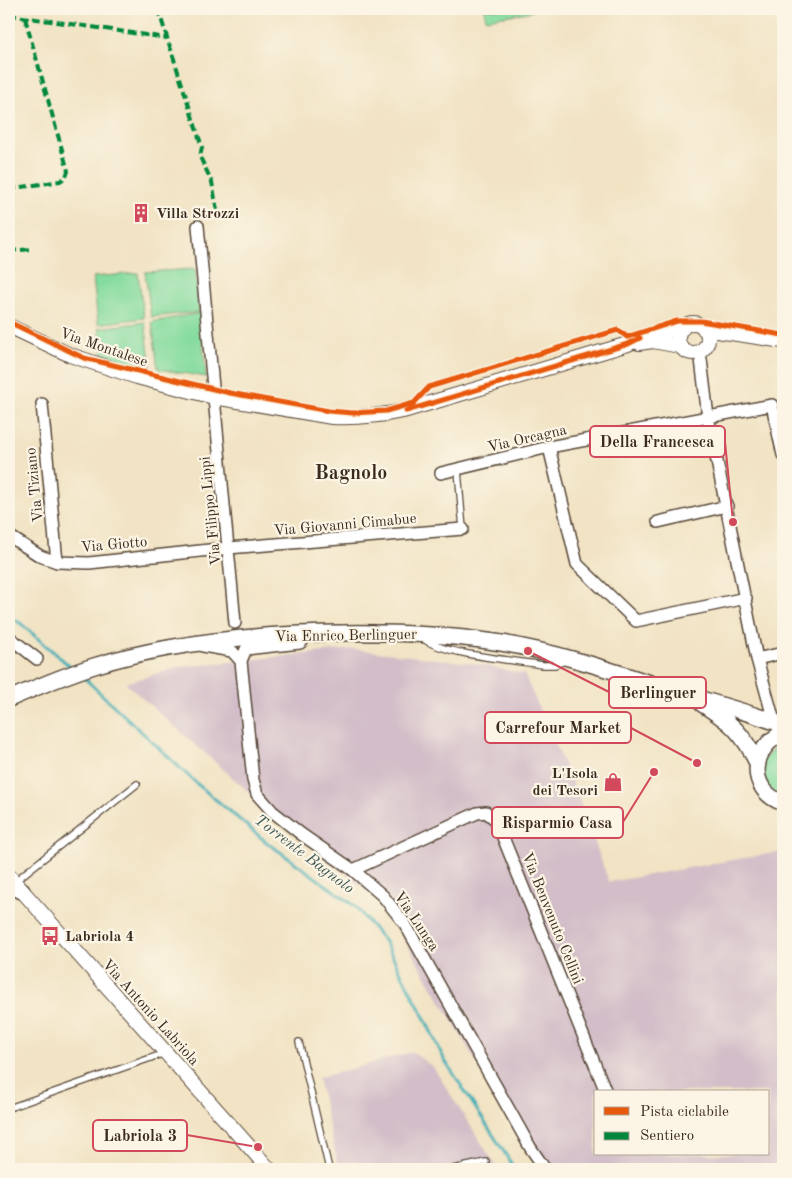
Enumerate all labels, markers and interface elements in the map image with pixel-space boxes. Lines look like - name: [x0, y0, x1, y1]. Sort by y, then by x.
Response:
- building icon: Villa Strozzi: [130, 202, 152, 224]
- place label: Villa Strozzi: [156, 207, 239, 222]
- street label: Via Montalese: [58, 326, 149, 370]
- street label: Via Orcagna: [486, 423, 569, 456]
- callout: Della Francesca: [590, 426, 725, 457]
- text: Della Francesca: [600, 435, 714, 451]
- street label: Via Tiziano: [24, 447, 47, 523]
- street label: Via Filippo Lippi: [198, 455, 225, 566]
- district label: Bagnolo: [315, 464, 387, 484]
- street label: Via Giovanni Cimabue: [273, 512, 417, 539]
- street label: Via Giotto: [80, 535, 148, 556]
- street label: Via Enrico Berlinguer: [275, 628, 417, 645]
- callout: Berlinguer: [609, 677, 706, 708]
- text: Berlinguer: [620, 686, 696, 702]
- callout: Carrefour Market: [485, 712, 631, 743]
- text: Carrefour Market: [495, 721, 621, 737]
- place label: L'Isola dei Tesori: [532, 767, 598, 799]
- shop icon: L'Isola dei Tesori: [602, 771, 624, 793]
- callout: Risparmio Casa: [492, 807, 623, 838]
- water label: Torrente Bagnolo: [251, 812, 357, 897]
- text: Risparmio Casa: [502, 816, 612, 832]
- street label: Via Benvenuto Cellini: [518, 851, 585, 986]
- street label: Via Lunga: [390, 889, 441, 955]
- bus stop icon: Labriola 4: [39, 925, 61, 947]
- place label: Labriola 4: [65, 930, 134, 945]
- street label: Via Antonio Labriola: [99, 957, 202, 1069]
- legend: [594, 1090, 770, 1156]
- text: Pista ciclabile: [640, 1105, 729, 1120]
- callout: Labriola 3: [93, 1120, 187, 1151]
- text: Labriola 3: [103, 1129, 177, 1145]
- text: Sentiero: [640, 1129, 694, 1144]

